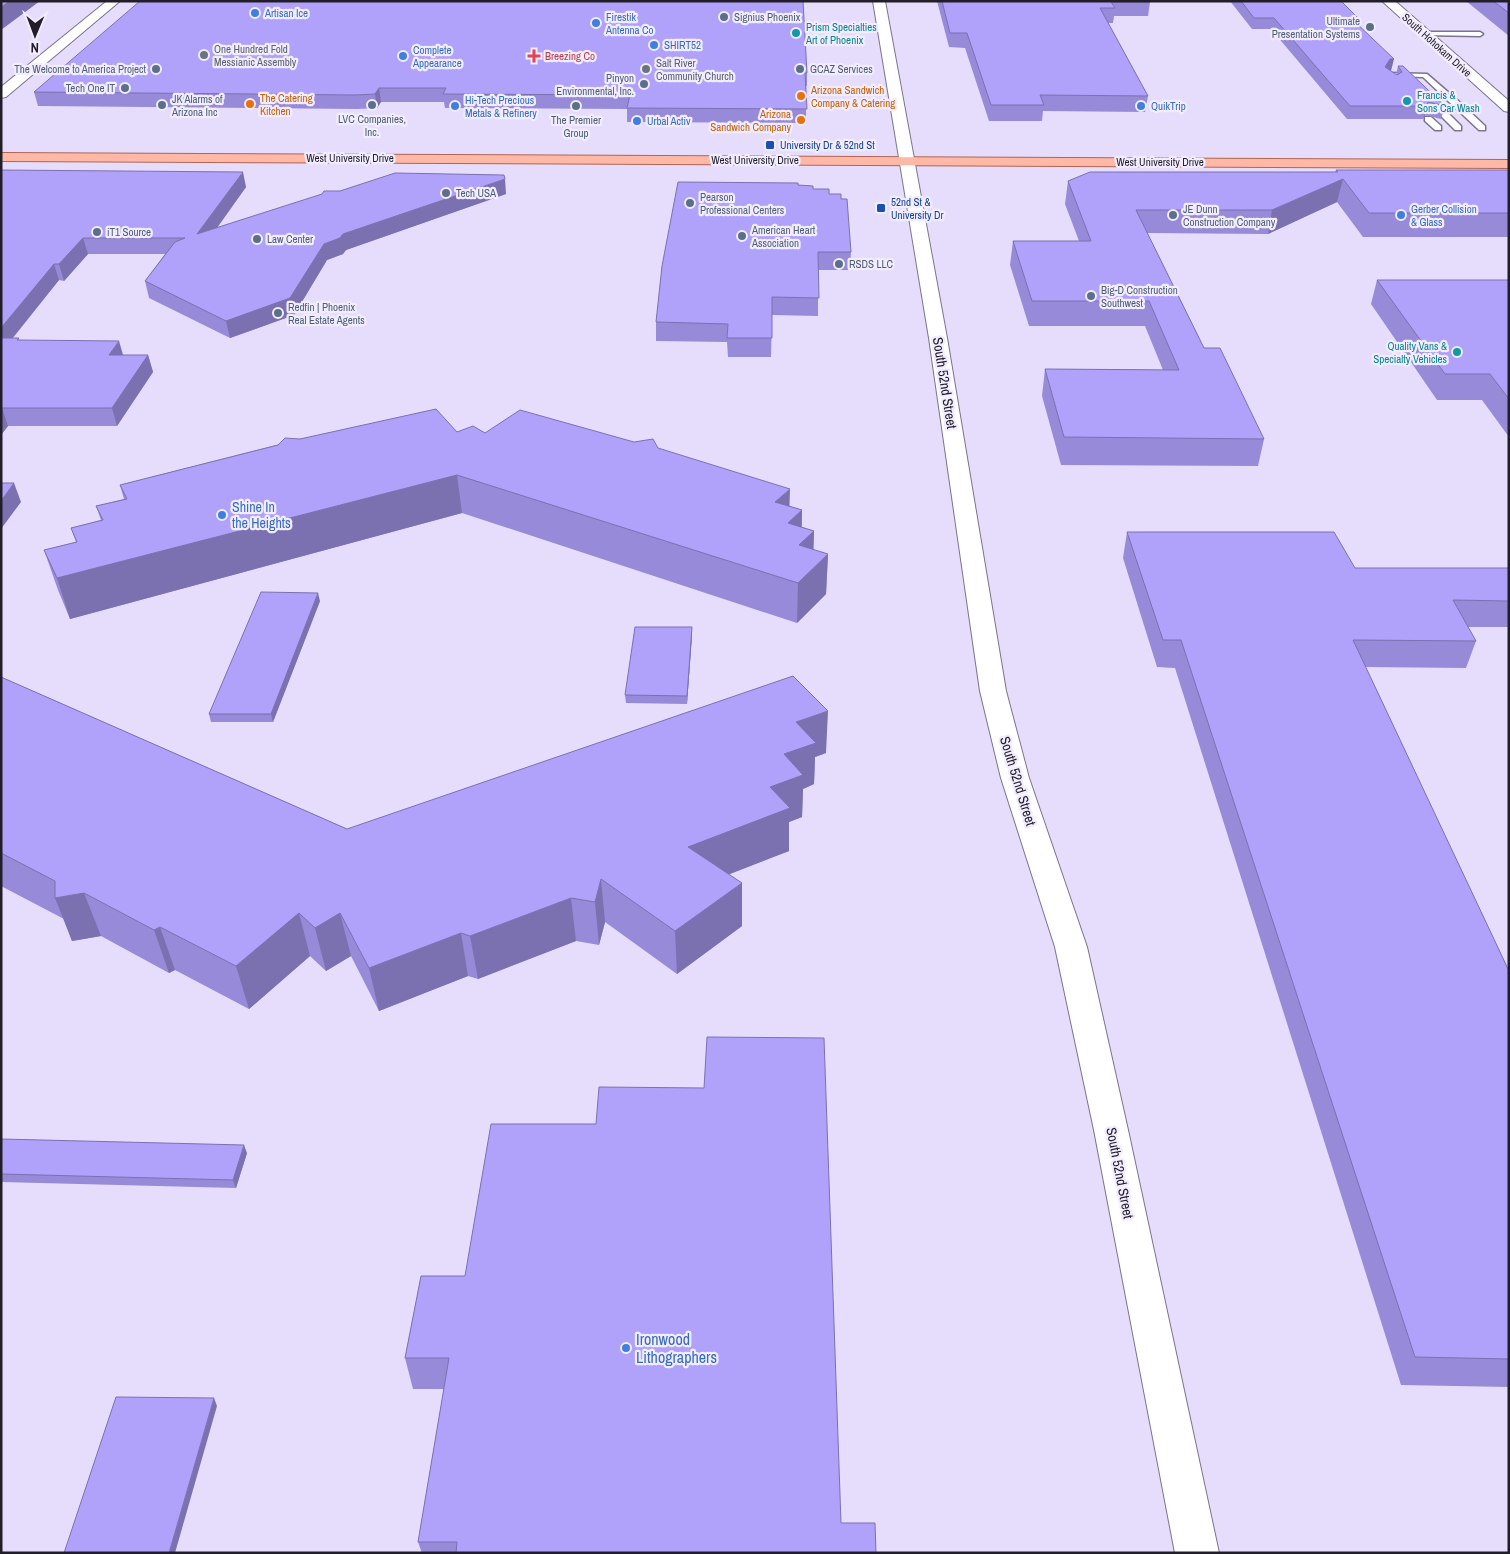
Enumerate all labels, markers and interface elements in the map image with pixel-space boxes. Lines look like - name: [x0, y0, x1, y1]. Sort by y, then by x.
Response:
- place label: Artisan Ice: [264, 6, 308, 20]
- marker: Artisan Ice: [249, 7, 261, 19]
- north arrow: [10, 10, 60, 60]
- place label: Firestik Antenna Co: [605, 10, 654, 37]
- place label: Signius Phoenix: [734, 10, 801, 24]
- street label: South Hohokam Drive: [1399, 10, 1475, 80]
- marker: Signius Phoenix: [718, 11, 730, 23]
- place label: Ultimate Presentation Systems: [1272, 14, 1360, 41]
- marker: Firestik Antenna Co: [590, 17, 602, 29]
- place label: Prism Specialties Art of Phoenix: [805, 20, 877, 47]
- marker: Ultimate Presentation Systems: [1364, 21, 1376, 33]
- marker: Prism Specialties Art of Phoenix: [790, 27, 802, 39]
- place label: SHIRT52: [664, 38, 701, 52]
- text: N: [30, 39, 39, 57]
- marker: SHIRT52: [648, 39, 660, 51]
- place label: One Hundred Fold Messianic Assembly: [214, 42, 297, 69]
- place label: Complete Appearance: [412, 43, 462, 70]
- marker: One Hundred Fold Messianic Assembly: [198, 49, 210, 61]
- marker: Breezing Co: [527, 49, 541, 63]
- place label: Breezing Co: [545, 49, 595, 63]
- marker: Complete Appearance: [397, 50, 409, 62]
- place label: Salt River Community Church: [656, 56, 734, 83]
- place label: The Welcome to America Project: [14, 62, 146, 76]
- place label: GCAZ Services: [810, 62, 873, 76]
- marker: The Welcome to America Project: [150, 63, 162, 75]
- marker: Salt River Community Church: [640, 63, 652, 75]
- marker: GCAZ Services: [794, 63, 806, 75]
- place label: Pinyon Environmental, Inc.: [556, 71, 634, 98]
- marker: Pinyon Environmental, Inc.: [638, 78, 650, 90]
- place label: Tech One IT: [66, 81, 115, 95]
- marker: Tech One IT: [119, 82, 131, 94]
- place label: Arizona Sandwich Company & Catering: [810, 83, 895, 110]
- place label: Francis & Sons Car Wash: [1417, 88, 1480, 115]
- marker: Arizona Sandwich Company & Catering: [795, 90, 807, 102]
- place label: The Catering Kitchen: [260, 91, 313, 118]
- place label: JK Alarms of Arizona Inc: [171, 92, 223, 119]
- place label: Hi-Tech Precious Metals & Refinery: [465, 93, 537, 120]
- marker: Francis & Sons Car Wash: [1401, 95, 1413, 107]
- marker: The Catering Kitchen: [244, 98, 256, 110]
- marker: JK Alarms of Arizona Inc: [156, 99, 168, 111]
- marker: LVC Companies, Inc.: [366, 99, 378, 111]
- place label: QuikTrip: [1151, 99, 1186, 113]
- marker: Hi-Tech Precious Metals & Refinery: [449, 100, 461, 112]
- marker: The Premier Group: [570, 100, 582, 112]
- marker: QuikTrip: [1135, 100, 1147, 112]
- place label: Arizona Sandwich Company: [710, 107, 791, 134]
- place label: LVC Companies, Inc.: [338, 112, 406, 139]
- place label: The Premier Group: [551, 113, 601, 140]
- place label: Urbal Activ: [647, 114, 691, 128]
- marker: Arizona Sandwich Company: [795, 114, 807, 126]
- marker: Urbal Activ: [631, 115, 643, 127]
- place label: University Dr & 52nd St: [780, 138, 875, 152]
- marker: University Dr & 52nd St: [764, 139, 776, 151]
- street label: West University Drive: [306, 151, 394, 165]
- street label: West University Drive: [711, 153, 799, 167]
- street label: West University Drive: [1116, 155, 1204, 169]
- place label: Tech USA: [456, 186, 497, 200]
- marker: Tech USA: [440, 187, 452, 199]
- place label: Pearson Professional Centers: [700, 190, 785, 217]
- place label: 52nd St & University Dr: [891, 195, 944, 222]
- marker: Pearson Professional Centers: [684, 197, 696, 209]
- marker: 52nd St & University Dr: [875, 202, 887, 214]
- place label: JE Dunn Construction Company: [1183, 202, 1276, 229]
- place label: Gerber Collision & Glass: [1411, 202, 1477, 229]
- marker: JE Dunn Construction Company: [1167, 209, 1179, 221]
- marker: Gerber Collision & Glass: [1395, 209, 1407, 221]
- place label: American Heart Association: [751, 223, 816, 250]
- place label: iT1 Source: [107, 225, 151, 239]
- marker: iT1 Source: [91, 226, 103, 238]
- marker: American Heart Association: [736, 230, 748, 242]
- place label: Law Center: [267, 232, 313, 246]
- marker: Law Center: [251, 233, 263, 245]
- place label: RSDS LLC: [849, 257, 894, 271]
- marker: RSDS LLC: [833, 258, 845, 270]
- place label: Big-D Construction Southwest: [1101, 283, 1178, 310]
- marker: Big-D Construction Southwest: [1085, 290, 1097, 302]
- place label: Redfin | Phoenix Real Estate Agents: [288, 300, 365, 327]
- marker: Redfin | Phoenix Real Estate Agents: [272, 307, 284, 319]
- street label: South 52nd Street: [929, 336, 961, 430]
- place label: Quality Vans & Specialty Vehicles: [1373, 339, 1447, 366]
- marker: Quality Vans & Specialty Vehicles: [1451, 346, 1463, 358]
- place label: Shine In the Heights: [232, 498, 291, 532]
- marker: Shine In the Heights: [216, 509, 228, 521]
- street label: South 52nd Street: [996, 734, 1040, 828]
- street label: South 52nd Street: [1102, 1126, 1138, 1220]
- place label: Ironwood Lithographers: [636, 1328, 717, 1368]
- marker: Ironwood Lithographers: [620, 1342, 632, 1354]

